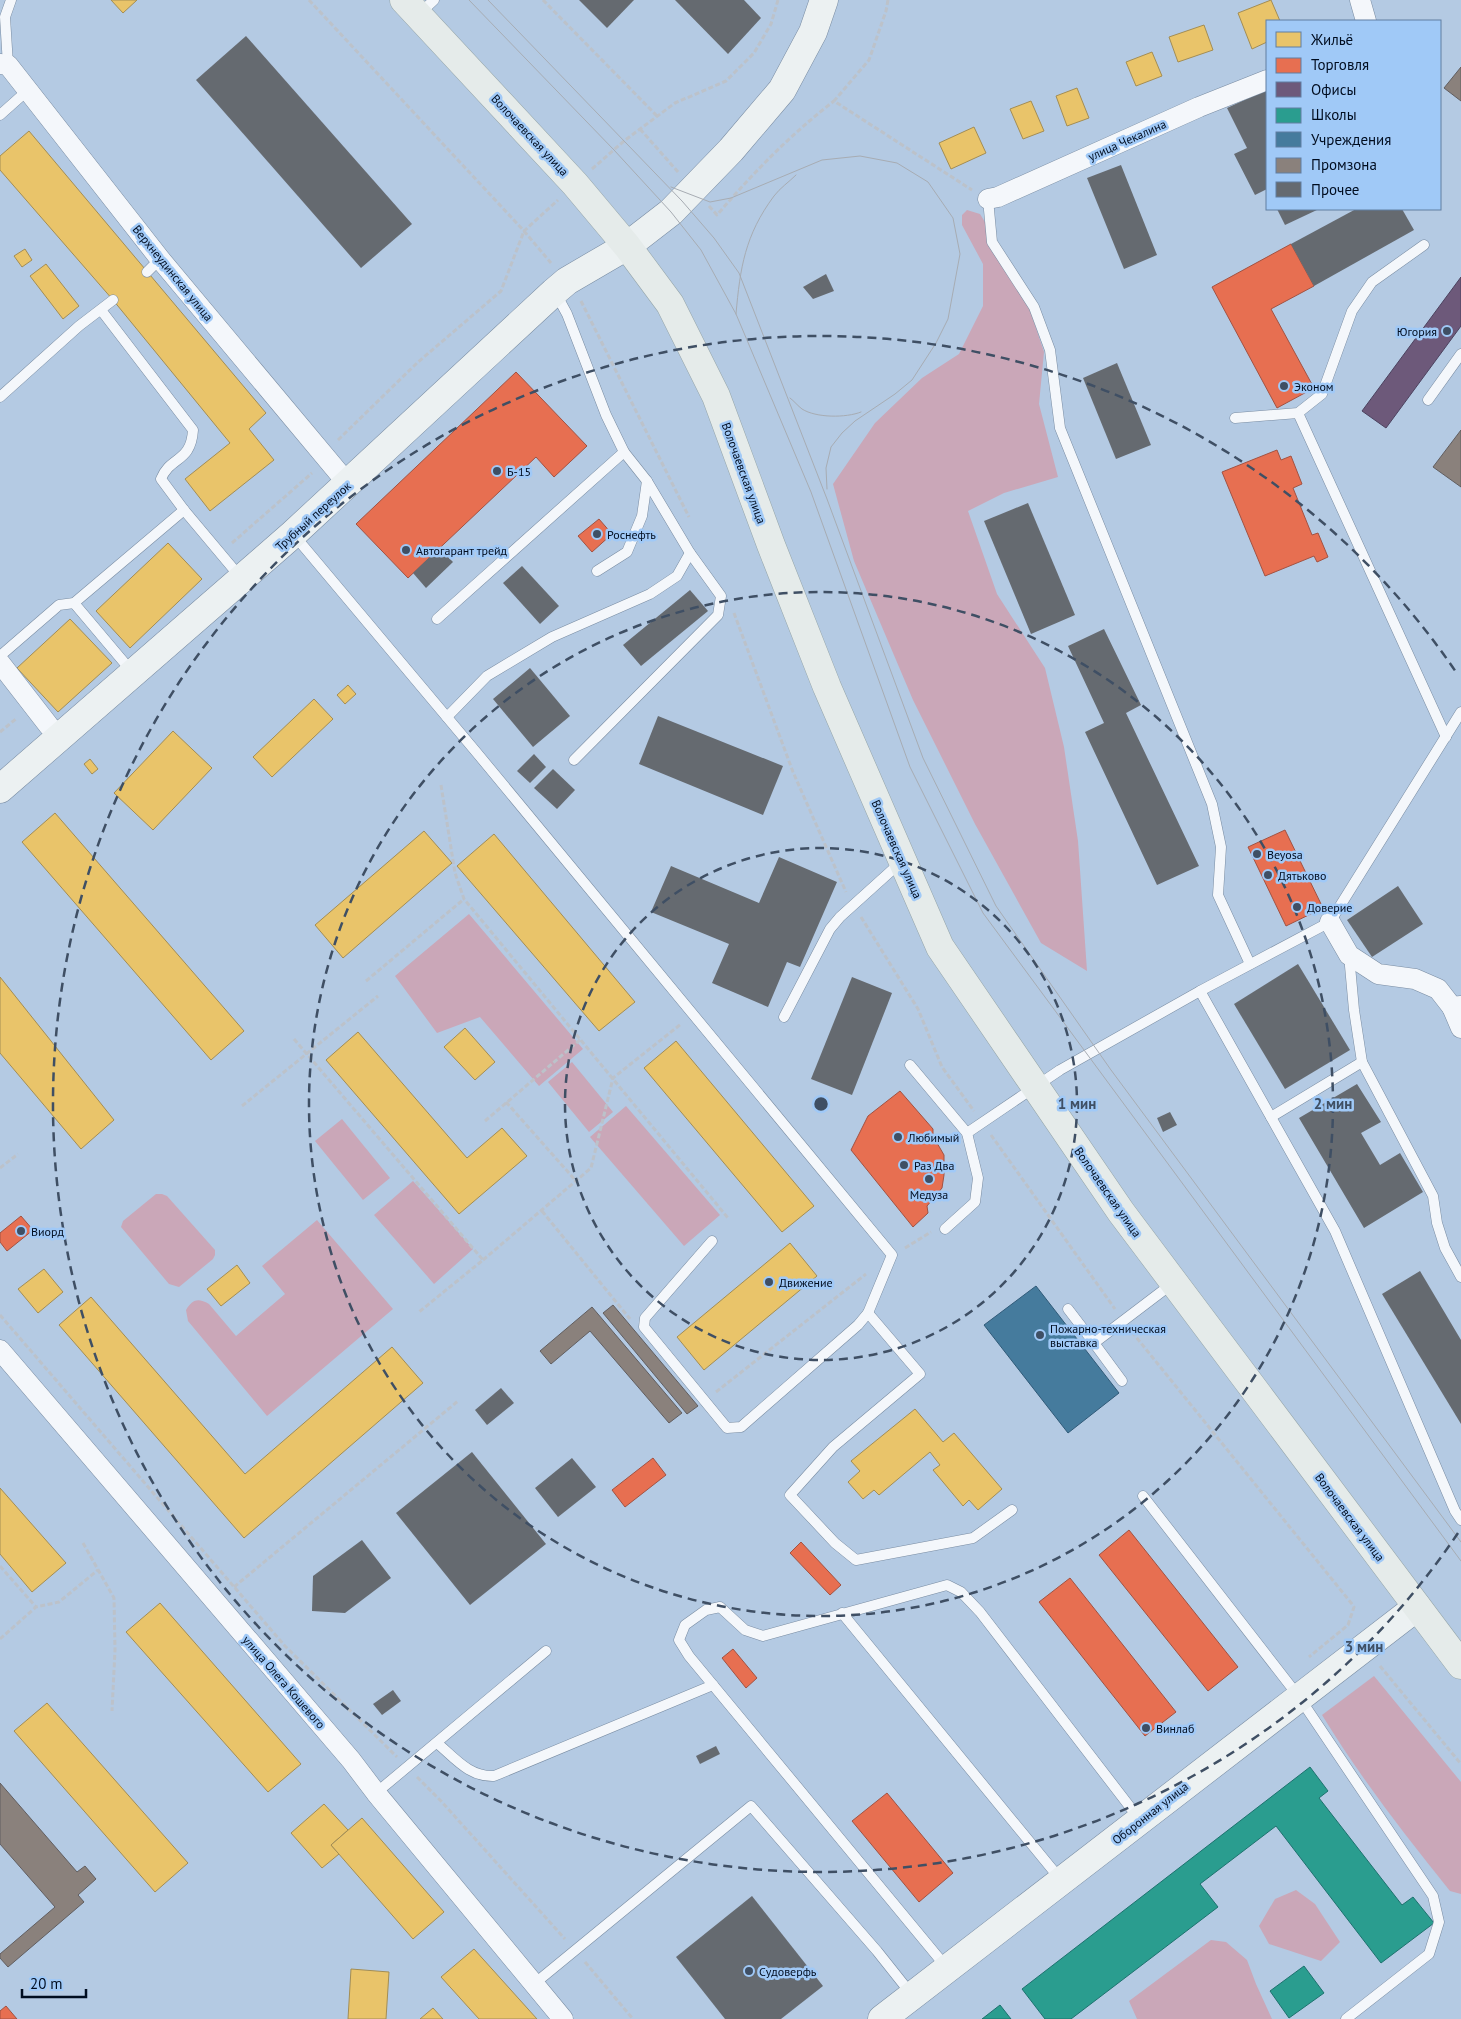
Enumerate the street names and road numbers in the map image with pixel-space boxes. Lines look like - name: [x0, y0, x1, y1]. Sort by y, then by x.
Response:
- street label: Волочаевская улица: [488, 91, 572, 179]
- street label: улица Чекалина: [1086, 116, 1168, 164]
- street label: Верхнеудинская улица: [130, 222, 216, 324]
- street label: Волочаевская улица: [719, 420, 769, 526]
- street label: Трубный переулок: [272, 478, 354, 554]
- street label: Волочаевская улица: [869, 797, 925, 901]
- street label: Волочаевская улица: [1071, 1144, 1145, 1240]
- street label: Волочаевская улица: [1312, 1470, 1388, 1564]
- street label: улица Олега Кошевого: [240, 1632, 328, 1732]
- street label: Оборонная улица: [1109, 1779, 1191, 1847]

